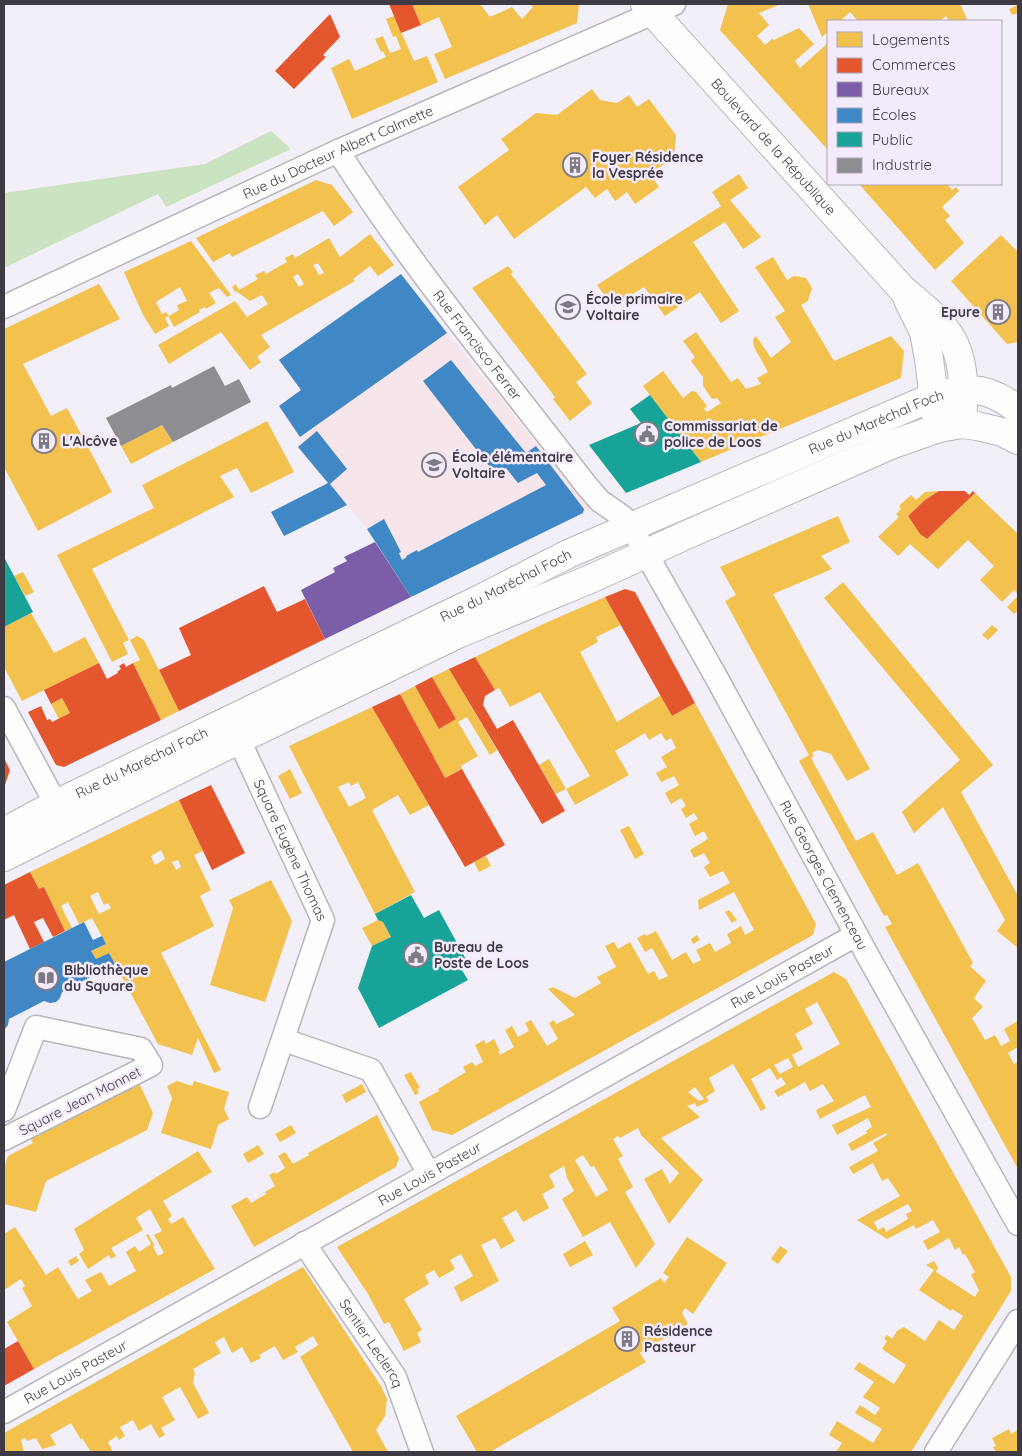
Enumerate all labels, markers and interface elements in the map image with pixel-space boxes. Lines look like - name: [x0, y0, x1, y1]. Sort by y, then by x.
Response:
- legend: [827, 20, 1002, 185]
- text: Logements: [872, 30, 950, 49]
- text: Commerces: [872, 55, 955, 74]
- street label: Boulevard de la République: [707, 74, 840, 219]
- text: Bureaux: [872, 80, 929, 99]
- street label: Rue du Docteur Albert Calmette: [240, 102, 436, 203]
- text: Écoles: [872, 105, 916, 124]
- text: Public: [872, 130, 913, 149]
- place label: Foyer Résidence la Vesprée: [592, 148, 704, 182]
- building icon: Foyer Résidence la Vesprée: [562, 152, 588, 178]
- text: Industrie: [872, 155, 932, 174]
- street label: Rue Francisco Ferrer: [429, 286, 526, 404]
- place label: École primaire Voltaire: [586, 290, 683, 324]
- school or university icon: École primaire Voltaire: [555, 294, 581, 320]
- building icon: Epure: [985, 299, 1011, 325]
- place label: Epure: [941, 303, 980, 321]
- street label: Rue du Maréchal Foch: [806, 386, 946, 458]
- place label: Commissariat de police de Loos: [664, 417, 778, 451]
- public building icon: Commissariat de police de Loos: [634, 421, 660, 447]
- building icon: L'Alcôve: [31, 428, 57, 454]
- place label: L'Alcôve: [62, 432, 117, 450]
- place label: École élémentaire Voltaire: [452, 448, 573, 482]
- school or university icon: École élémentaire Voltaire: [421, 452, 447, 478]
- street label: Rue du Maréchal Foch: [437, 545, 574, 626]
- street label: Rue du Maréchal Foch: [72, 723, 211, 802]
- street label: Square Eugène Thomas: [250, 776, 331, 924]
- street label: Rue Georges Clemenceau: [776, 797, 872, 953]
- place label: Bureau de Poste de Loos: [434, 938, 529, 972]
- street label: Rue Louis Pasteur: [728, 940, 838, 1012]
- public building icon: Bureau de Poste de Loos: [403, 942, 429, 968]
- place label: Bibliothèque du Square: [64, 961, 149, 995]
- library icon: Bibliothèque du Square: [33, 965, 59, 991]
- street label: Square Jean Monnet: [16, 1062, 144, 1140]
- street label: Rue Louis Pasteur: [375, 1137, 485, 1210]
- street label: Sentier Leclercq: [336, 1295, 407, 1390]
- place label: Résidence Pasteur: [644, 1322, 713, 1356]
- building icon: Résidence Pasteur: [614, 1326, 640, 1352]
- street label: Rue Louis Pasteur: [21, 1336, 131, 1408]

